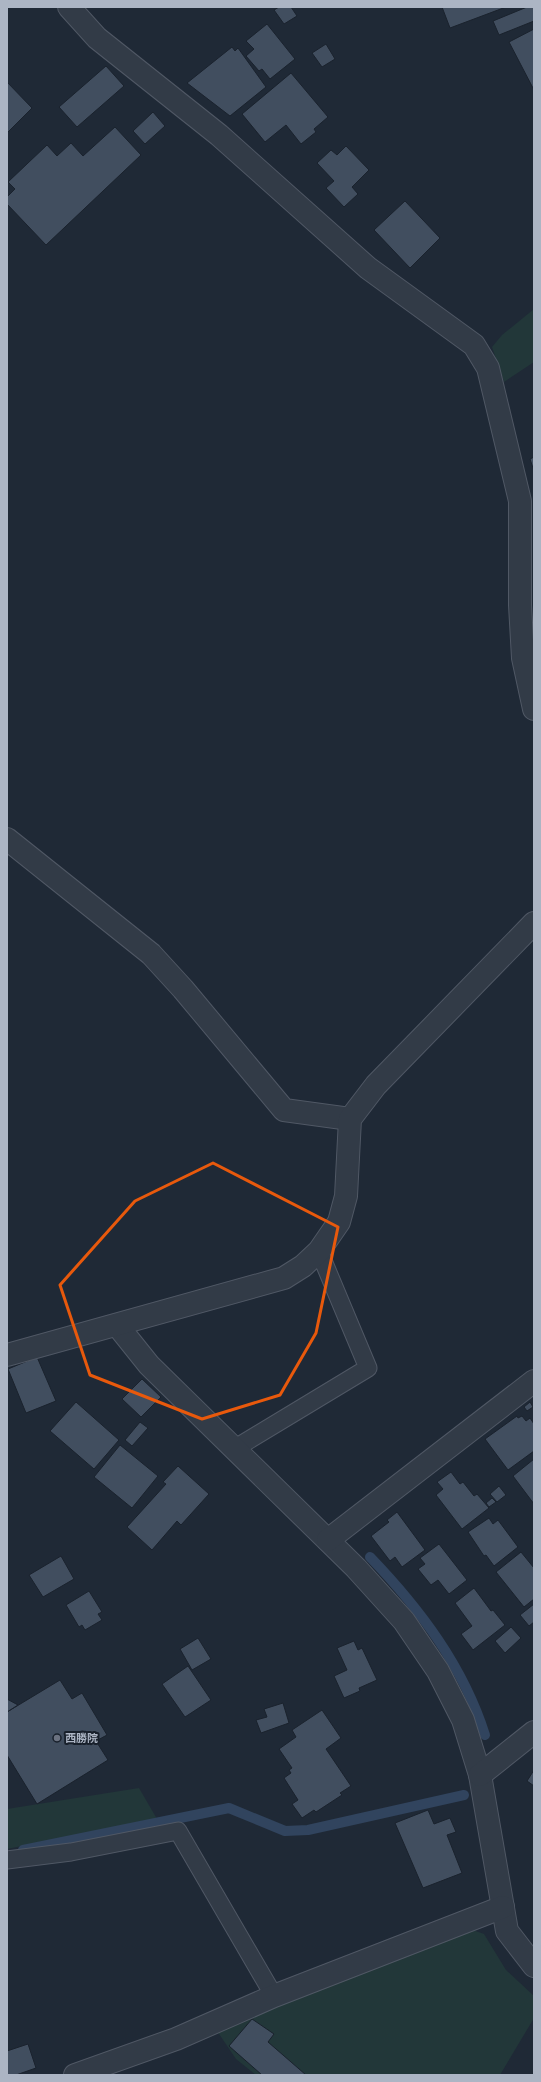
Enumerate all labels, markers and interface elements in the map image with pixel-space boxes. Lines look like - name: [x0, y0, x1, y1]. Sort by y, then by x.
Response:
- place label: 西勝院: [65, 1732, 98, 1744]
- marker: 西勝院: [52, 1733, 62, 1743]

